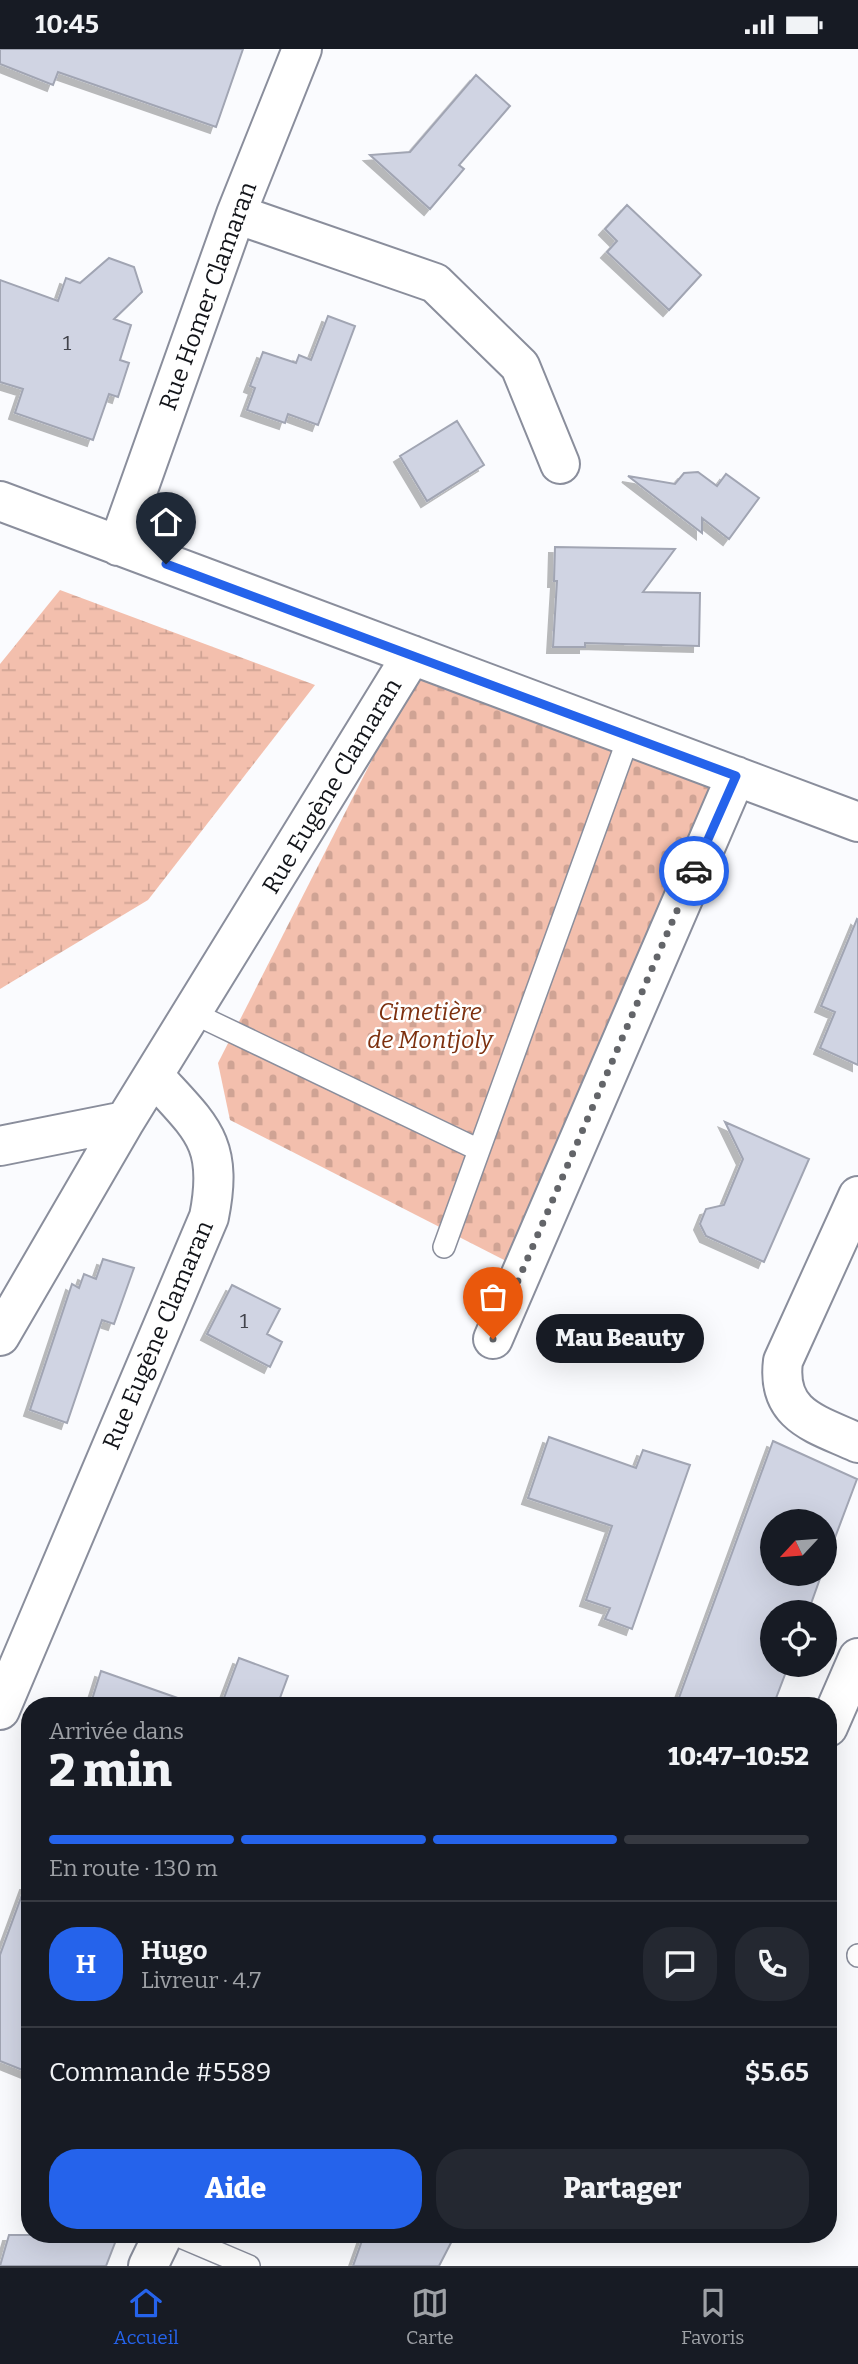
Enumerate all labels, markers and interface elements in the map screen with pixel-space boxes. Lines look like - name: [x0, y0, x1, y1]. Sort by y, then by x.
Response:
- text: 10:45: [35, 9, 99, 40]
- street label: Rue Homer Clamaran: [154, 178, 262, 414]
- house number: 1: [63, 330, 72, 356]
- pin: [136, 492, 196, 564]
- icon: home: [147, 503, 185, 541]
- street label: Rue Eugène Clamaran: [257, 673, 407, 899]
- courier: [659, 836, 729, 906]
- icon: car: [675, 852, 713, 890]
- park label: Cimetière de Montjoly: [367, 998, 495, 1054]
- street label: Rue Eugène Clamaran: [97, 1216, 219, 1454]
- pin: [463, 1267, 523, 1339]
- icon: bag: [474, 1278, 512, 1316]
- house number: 1: [240, 1308, 249, 1334]
- callout: Mau Beauty: [535, 1315, 703, 1363]
- text: Mau Beauty: [556, 1324, 684, 1352]
- north arrow: [760, 1509, 836, 1585]
- map controls: [760, 1509, 837, 1677]
- button: locate: [760, 1600, 837, 1677]
- text: Arrivée dans: [49, 1717, 184, 1745]
- text: 10:47–10:52: [668, 1741, 809, 1772]
- text: 2 min: [49, 1743, 172, 1798]
- text: En route · 130 m: [49, 1854, 218, 1882]
- button: chat: [643, 1927, 717, 2001]
- button: phone: [735, 1927, 809, 2001]
- text: Hugo: [141, 1935, 207, 1966]
- text: H: [76, 1949, 96, 1980]
- text: Livreur · 4.7: [141, 1966, 261, 1994]
- text: Commande #5589: [49, 2057, 271, 2088]
- text: $5.65: [745, 2057, 809, 2088]
- button: Aide: [49, 2149, 422, 2229]
- button: Partager: [436, 2149, 809, 2229]
- tab: Accueil: [114, 2284, 179, 2349]
- tab: Carte: [406, 2284, 454, 2349]
- tab: Favoris: [681, 2284, 744, 2349]

